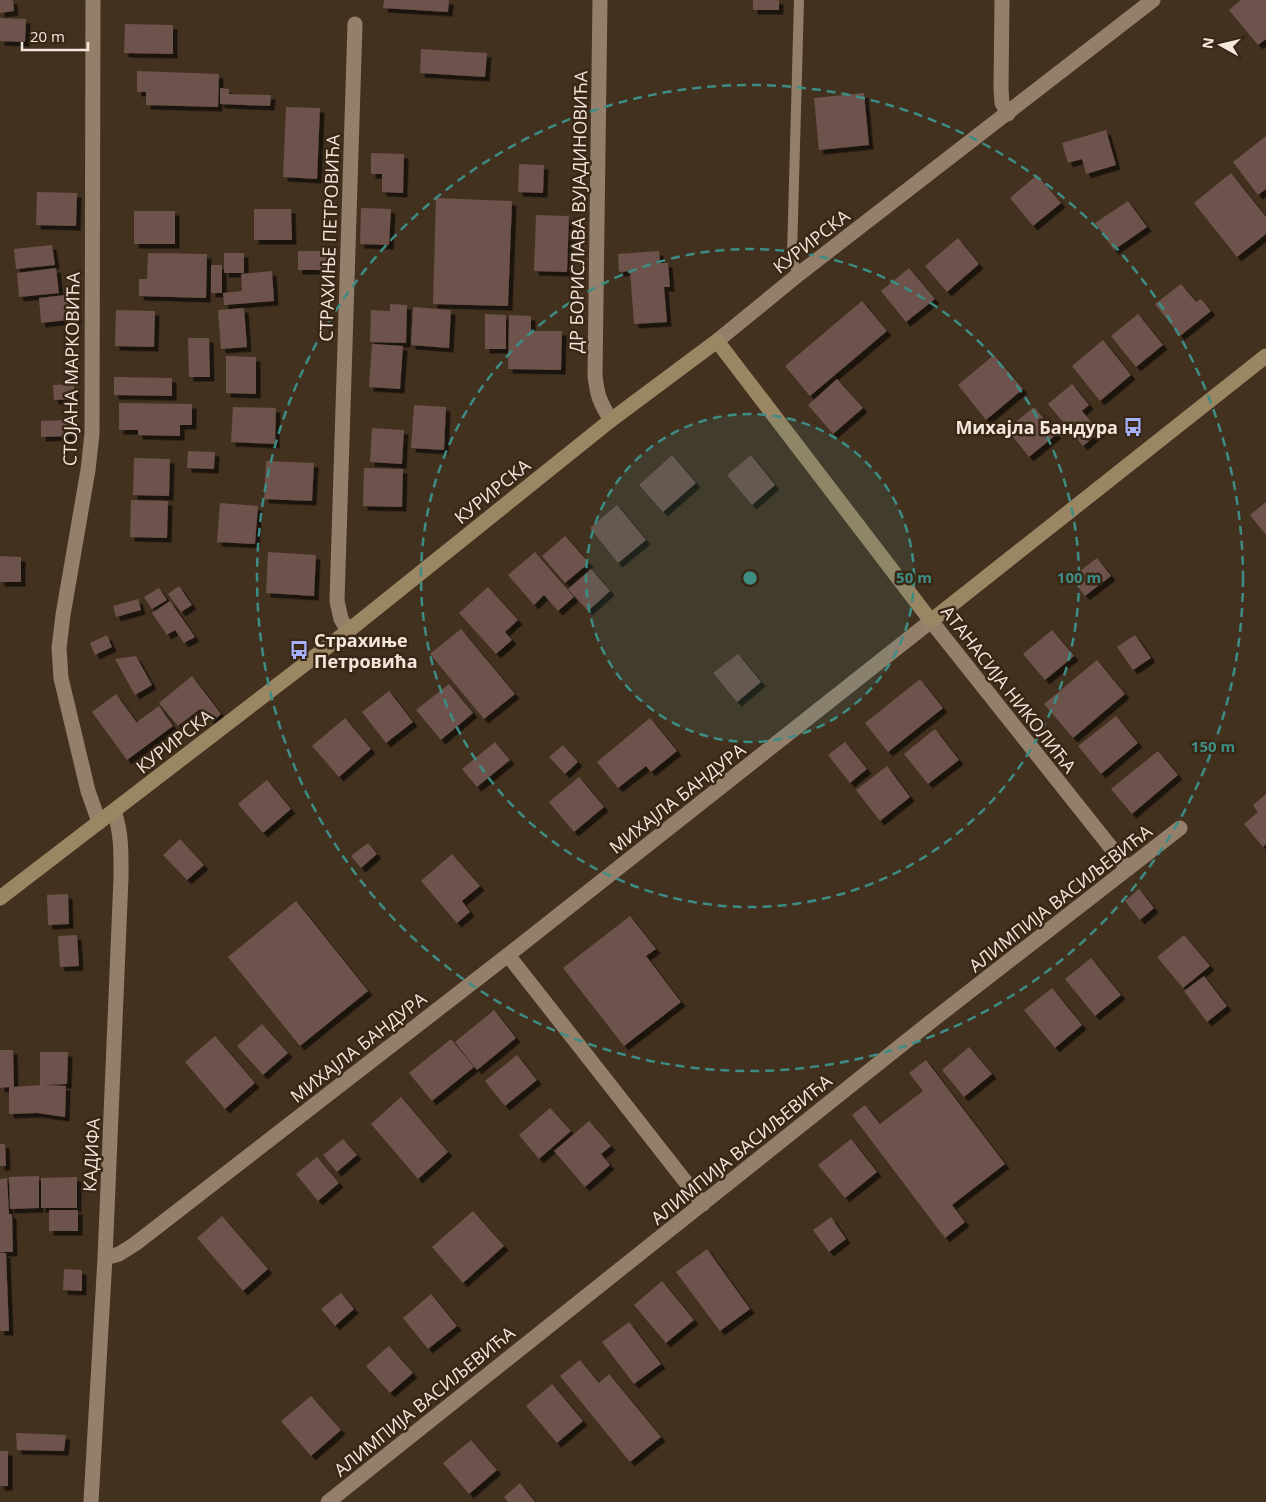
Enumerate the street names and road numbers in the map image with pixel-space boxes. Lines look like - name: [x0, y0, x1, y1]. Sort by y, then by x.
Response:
- street label: ДР БОРИСЛАВА ВУЈАДИНОВИЋА: [564, 70, 592, 353]
- street label: СТРАХИЊЕ ПЕТРОВИЋА: [313, 133, 345, 342]
- street label: КУРИРСКА: [768, 203, 855, 279]
- street label: СТОЈАНА МАРКОВИЋА: [57, 271, 85, 466]
- street label: КУРИРСКА: [449, 453, 535, 529]
- street label: АТАНАСИЈА НИКОЛИЋА: [936, 600, 1082, 778]
- street label: КУРИРСКА: [131, 703, 218, 779]
- street label: МИХАЈЛА БАНДУРА: [604, 737, 750, 859]
- street label: АЛИМПИЈА ВАСИЉЕВИЋА: [963, 818, 1157, 977]
- street label: МИХАЈЛА БАНДУРА: [285, 986, 431, 1108]
- street label: АЛИМПИЈА ВАСИЉЕВИЋА: [646, 1068, 837, 1230]
- street label: КАДИФА: [77, 1117, 105, 1193]
- street label: АЛИМПИЈА ВАСИЉЕВИЋА: [329, 1320, 520, 1482]

